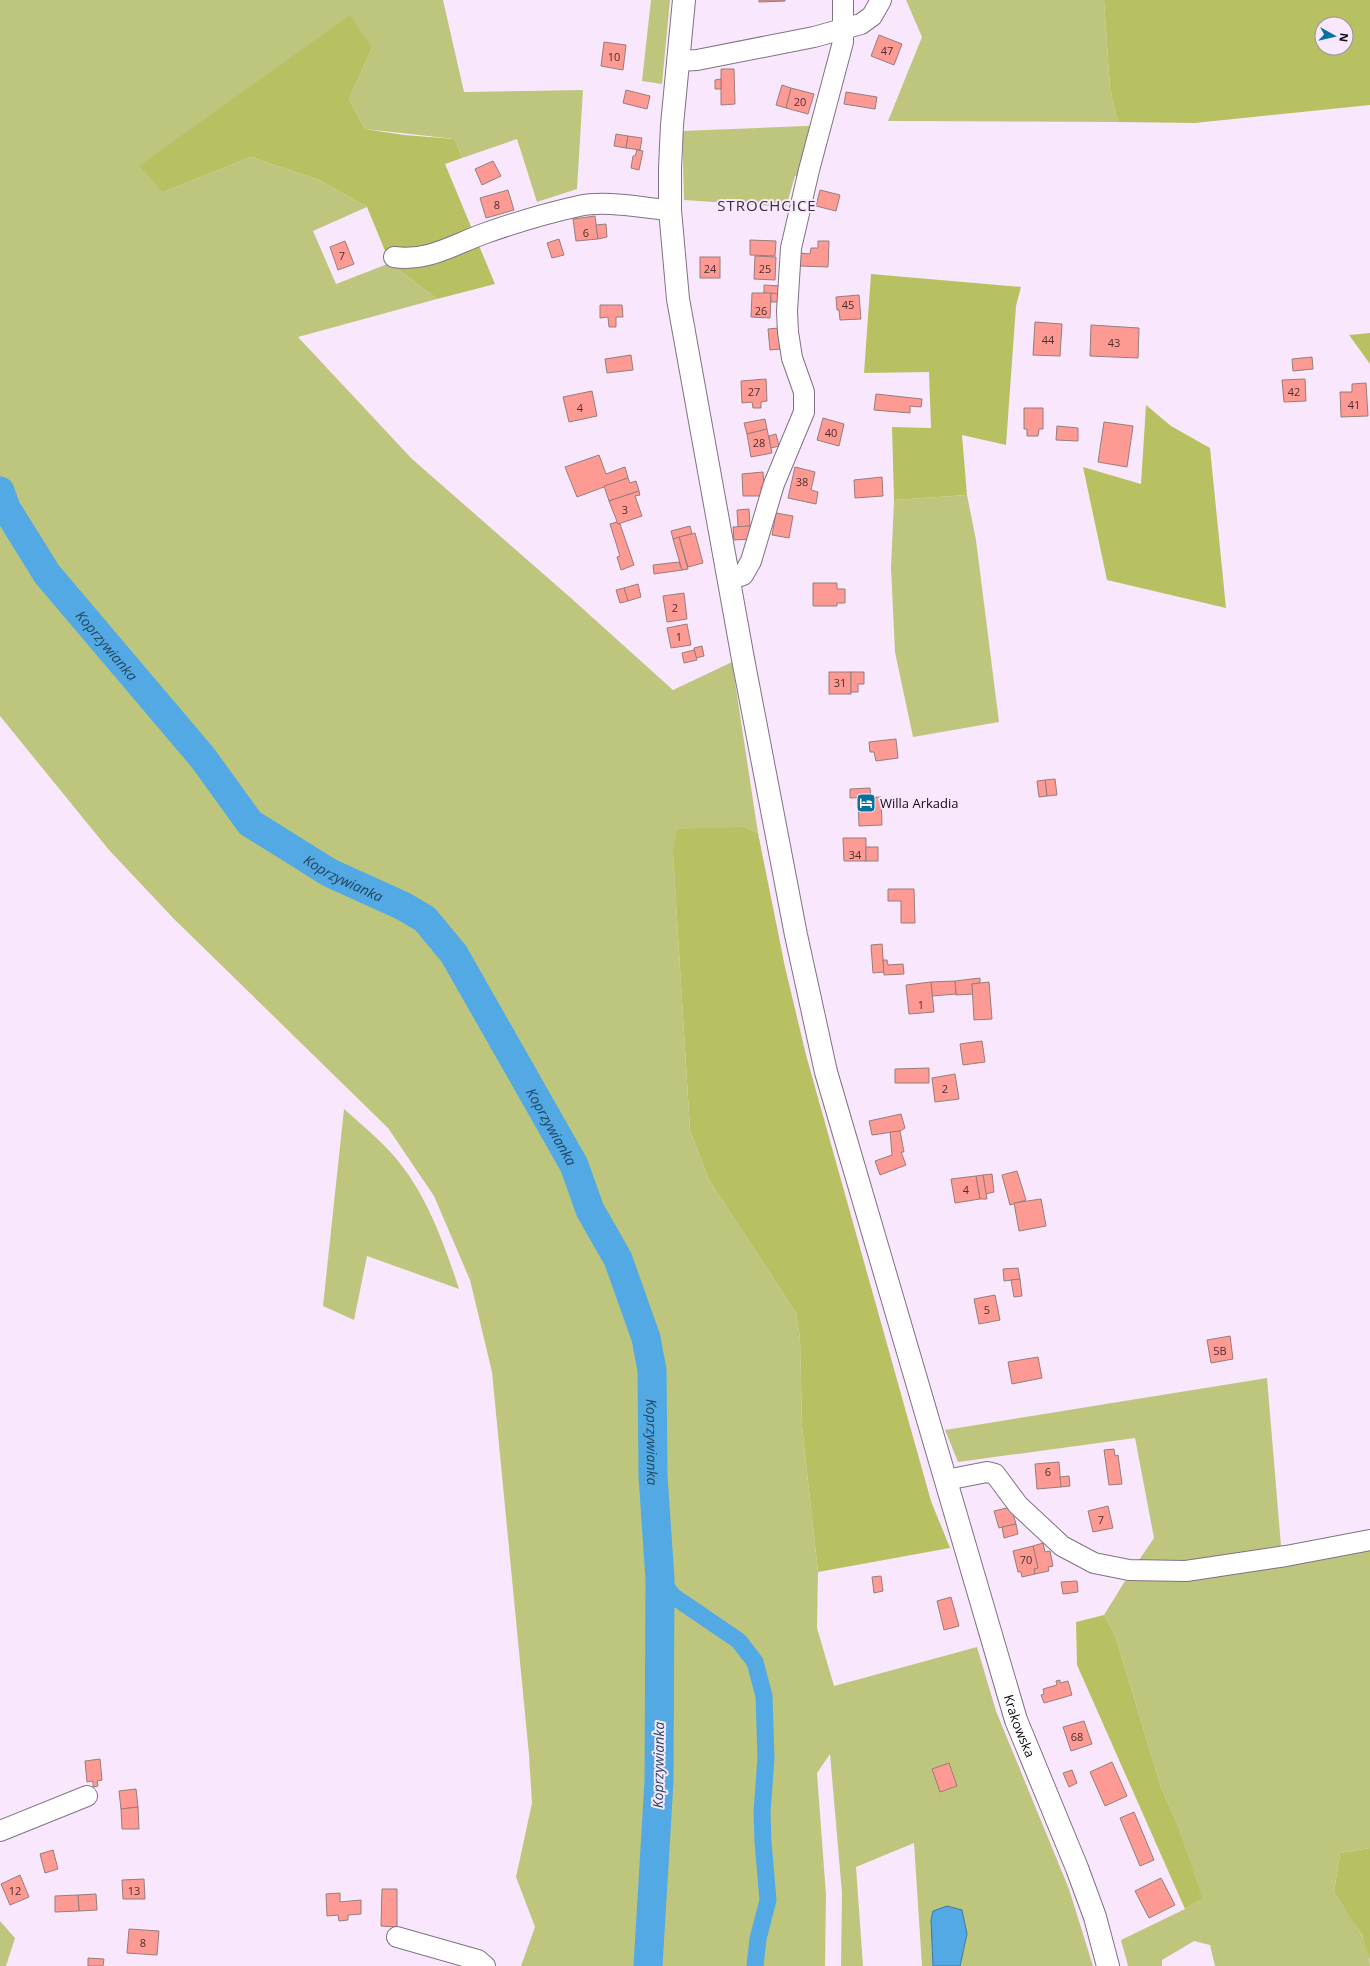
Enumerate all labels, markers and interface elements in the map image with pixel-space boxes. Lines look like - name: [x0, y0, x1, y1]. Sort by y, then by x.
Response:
- north arrow: [1314, 16, 1354, 56]
- text: N: [1336, 32, 1352, 43]
- house number: 47: [881, 43, 893, 58]
- house number: 10: [608, 49, 620, 64]
- house number: 20: [794, 94, 806, 109]
- district label: STROCHCICE: [717, 195, 817, 215]
- house number: 8: [494, 197, 500, 212]
- house number: 6: [583, 225, 589, 240]
- house number: 7: [339, 248, 345, 263]
- house number: 24: [704, 261, 717, 276]
- house number: 25: [759, 261, 771, 276]
- house number: 45: [842, 297, 854, 312]
- house number: 26: [755, 303, 767, 318]
- house number: 44: [1042, 332, 1055, 347]
- house number: 43: [1108, 335, 1120, 350]
- house number: 27: [748, 384, 760, 399]
- house number: 42: [1288, 384, 1300, 399]
- house number: 41: [1348, 397, 1360, 412]
- house number: 4: [577, 400, 584, 415]
- house number: 40: [825, 425, 837, 440]
- house number: 28: [753, 435, 765, 450]
- house number: 38: [796, 474, 808, 489]
- house number: 3: [622, 502, 628, 517]
- house number: 2: [672, 600, 678, 615]
- water label: Koprzywianka: [72, 606, 143, 684]
- house number: 1: [676, 629, 682, 644]
- house number: 31: [834, 675, 846, 690]
- hotel icon: Willa Arkadia: [855, 792, 877, 814]
- place label: Willa Arkadia: [880, 794, 959, 812]
- house number: 34: [849, 847, 862, 862]
- water label: Koprzywianka: [301, 850, 387, 905]
- house number: 1: [918, 997, 924, 1012]
- house number: 2: [942, 1081, 948, 1096]
- water label: Koprzywianka: [522, 1084, 582, 1169]
- house number: 4: [963, 1182, 970, 1197]
- house number: 5: [984, 1302, 990, 1317]
- house number: 5B: [1213, 1343, 1227, 1358]
- water label: Koprzywianka: [643, 1399, 663, 1486]
- house number: 6: [1045, 1464, 1051, 1479]
- house number: 7: [1098, 1512, 1104, 1527]
- house number: 70: [1020, 1552, 1032, 1567]
- street label: Krakowska: [1000, 1692, 1039, 1760]
- water label: Koprzywianka: [648, 1722, 668, 1808]
- house number: 68: [1071, 1729, 1083, 1744]
- house number: 12: [9, 1883, 21, 1898]
- house number: 13: [128, 1883, 140, 1898]
- house number: 8: [140, 1935, 146, 1950]

